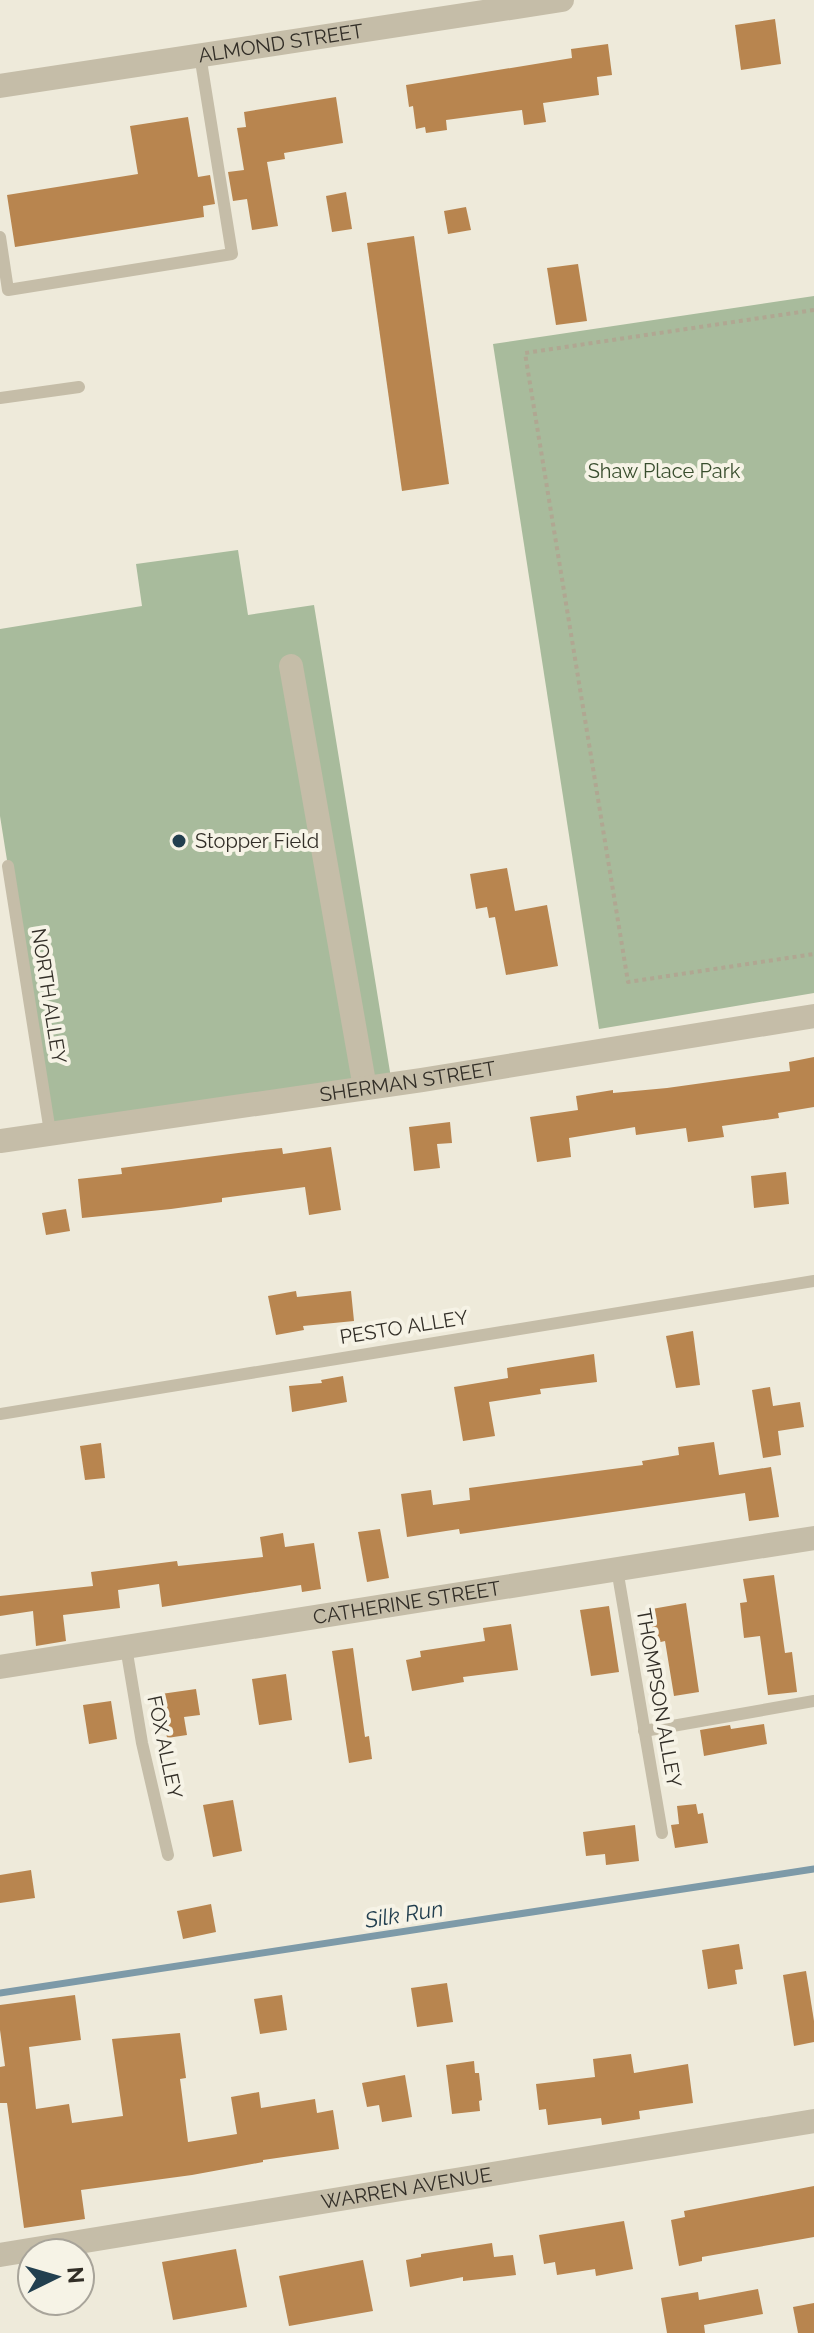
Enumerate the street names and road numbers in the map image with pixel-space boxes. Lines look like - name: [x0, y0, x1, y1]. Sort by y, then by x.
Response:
- street label: ALMOND STREET: [197, 19, 365, 68]
- street label: NORTH ALLEY: [26, 927, 72, 1065]
- street label: SHERMAN STREET: [318, 1056, 497, 1107]
- street label: PESTO ALLEY: [338, 1305, 470, 1349]
- street label: CATHERINE STREET: [311, 1576, 502, 1629]
- street label: THOMPSON ALLEY: [631, 1607, 687, 1789]
- street label: FOX ALLEY: [142, 1693, 188, 1801]
- street label: WARREN AVENUE: [320, 2162, 494, 2214]

